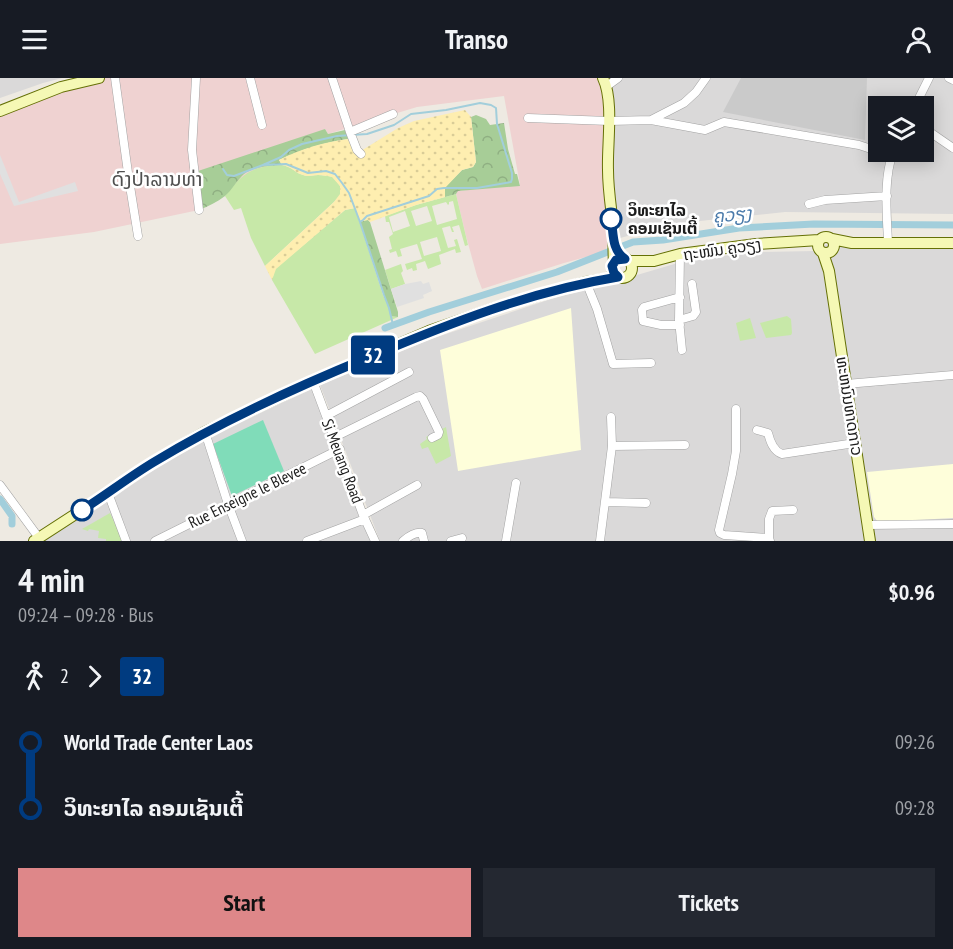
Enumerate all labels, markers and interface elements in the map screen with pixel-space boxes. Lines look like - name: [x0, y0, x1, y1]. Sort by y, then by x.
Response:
- text: Transo: [445, 22, 508, 56]
- icon: menu: [18, 23, 51, 56]
- icon: person: [902, 23, 935, 56]
- map controls: [868, 96, 934, 162]
- button: layers: [868, 96, 934, 162]
- district label: ດົງປ່າລານທ່າ: [111, 166, 203, 192]
- place label: ວິທະຍາໄລ ຄອມເຊັນເຕີ້: [628, 200, 698, 238]
- water label: ຄູວຽງ: [712, 201, 754, 229]
- marker: ວິທະຍາໄລ ຄອມເຊັນເຕີ້: [600, 208, 622, 230]
- street label: ຖະໜົນ ຄູວຽງ: [682, 234, 763, 265]
- line badge: 32: [346, 336, 400, 374]
- text: 32: [363, 342, 383, 369]
- street label: ທະຫນົນທາດກາວ: [832, 355, 868, 457]
- street label: Si Meuang Road: [318, 416, 368, 506]
- street label: Rue Enseigne le Blevee: [185, 458, 309, 532]
- unlabelled marker: [71, 499, 93, 521]
- text: 4 min: [18, 558, 85, 601]
- text: $0.96: [888, 578, 935, 606]
- text: 09:24 – 09:28 · Bus: [18, 602, 153, 628]
- icon: walk: [18, 660, 51, 693]
- icon: forward: [78, 660, 111, 693]
- text: 2: [60, 663, 69, 689]
- text: 32: [132, 663, 152, 690]
- text: World Trade Center Laos: [64, 728, 253, 756]
- text: 09:26: [895, 729, 935, 755]
- text: ວິທະຍາໄລ ຄອມເຊັນເຕີ້: [64, 794, 243, 822]
- text: 09:28: [895, 795, 935, 821]
- button: Start: [18, 868, 471, 937]
- button: Tickets: [483, 868, 935, 937]

